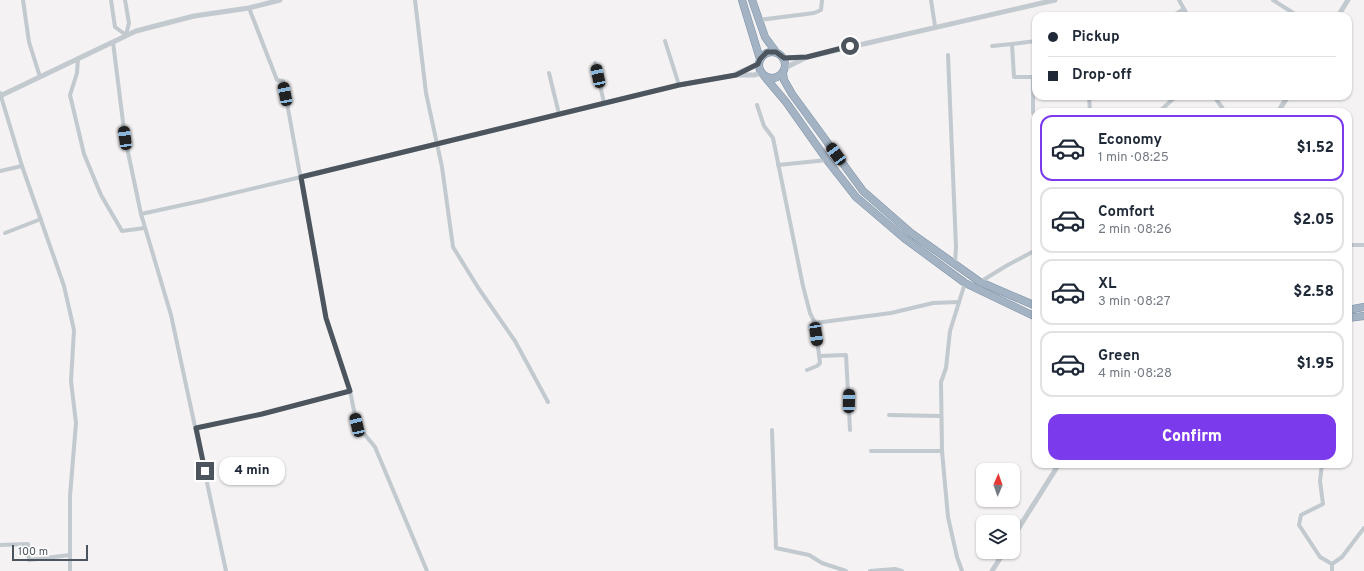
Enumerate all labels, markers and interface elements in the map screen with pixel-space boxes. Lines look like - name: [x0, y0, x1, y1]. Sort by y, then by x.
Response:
- text: Pickup: [1072, 28, 1120, 47]
- route start: [841, 37, 859, 55]
- car: [590, 63, 606, 89]
- text: Drop-off: [1072, 66, 1132, 85]
- car: [277, 81, 293, 107]
- car: [117, 125, 133, 151]
- icon: car: [1050, 130, 1086, 166]
- text: Economy: [1098, 131, 1162, 150]
- text: $1.52: [1297, 139, 1334, 158]
- car: [824, 141, 848, 167]
- text: 1 min · 08:25: [1098, 150, 1169, 166]
- icon: car: [1050, 202, 1086, 238]
- text: Comfort: [1098, 203, 1155, 222]
- text: $2.05: [1293, 211, 1334, 230]
- text: 2 min · 08:26: [1098, 222, 1172, 238]
- icon: car: [1050, 274, 1086, 310]
- text: XL: [1098, 275, 1116, 294]
- text: $2.58: [1293, 283, 1334, 302]
- text: 3 min · 08:27: [1098, 294, 1170, 310]
- car: [808, 321, 824, 347]
- icon: car: [1050, 346, 1086, 382]
- text: Green: [1098, 347, 1140, 366]
- text: $1.95: [1296, 355, 1334, 374]
- text: 4 min · 08:28: [1098, 366, 1172, 382]
- car: [843, 389, 855, 413]
- car: [348, 412, 366, 438]
- button: Confirm: [1048, 414, 1336, 460]
- callout: 4 min: [219, 457, 285, 485]
- route end: [196, 462, 214, 480]
- text: 4 min: [235, 463, 269, 479]
- north arrow: [976, 463, 1020, 507]
- map controls: [976, 463, 1020, 559]
- button: layers: [976, 515, 1020, 559]
- scale bar: [12, 543, 88, 562]
- text: 100 m: [18, 545, 48, 559]

